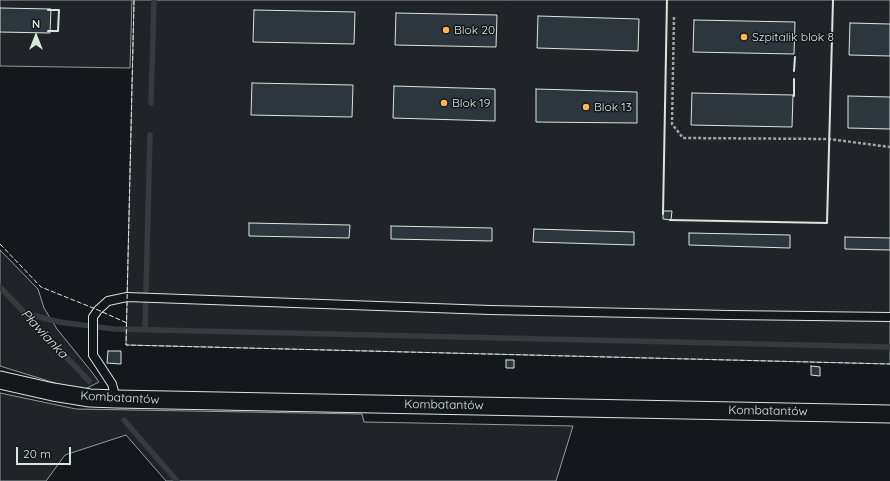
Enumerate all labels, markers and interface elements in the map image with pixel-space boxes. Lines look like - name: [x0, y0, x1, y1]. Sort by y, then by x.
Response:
- north arrow: [16, 16, 56, 56]
- text: N: [32, 17, 40, 31]
- place label: Blok 20: [454, 23, 495, 37]
- marker: Blok 20: [441, 25, 451, 35]
- place label: Szpitalik blok 8: [752, 30, 834, 44]
- marker: Szpitalik blok 8: [739, 32, 749, 42]
- place label: Blok 19: [452, 96, 490, 110]
- marker: Blok 19: [439, 98, 449, 108]
- place label: Blok 13: [594, 100, 632, 114]
- marker: Blok 13: [581, 102, 591, 112]
- water label: Pławianka: [17, 306, 71, 362]
- street label: Kombatantów: [80, 389, 160, 407]
- street label: Kombatantów: [404, 397, 484, 413]
- street label: Kombatantów: [728, 403, 808, 419]
- scale bar: [18, 439, 73, 465]
- text: 20 m: [23, 446, 51, 461]

